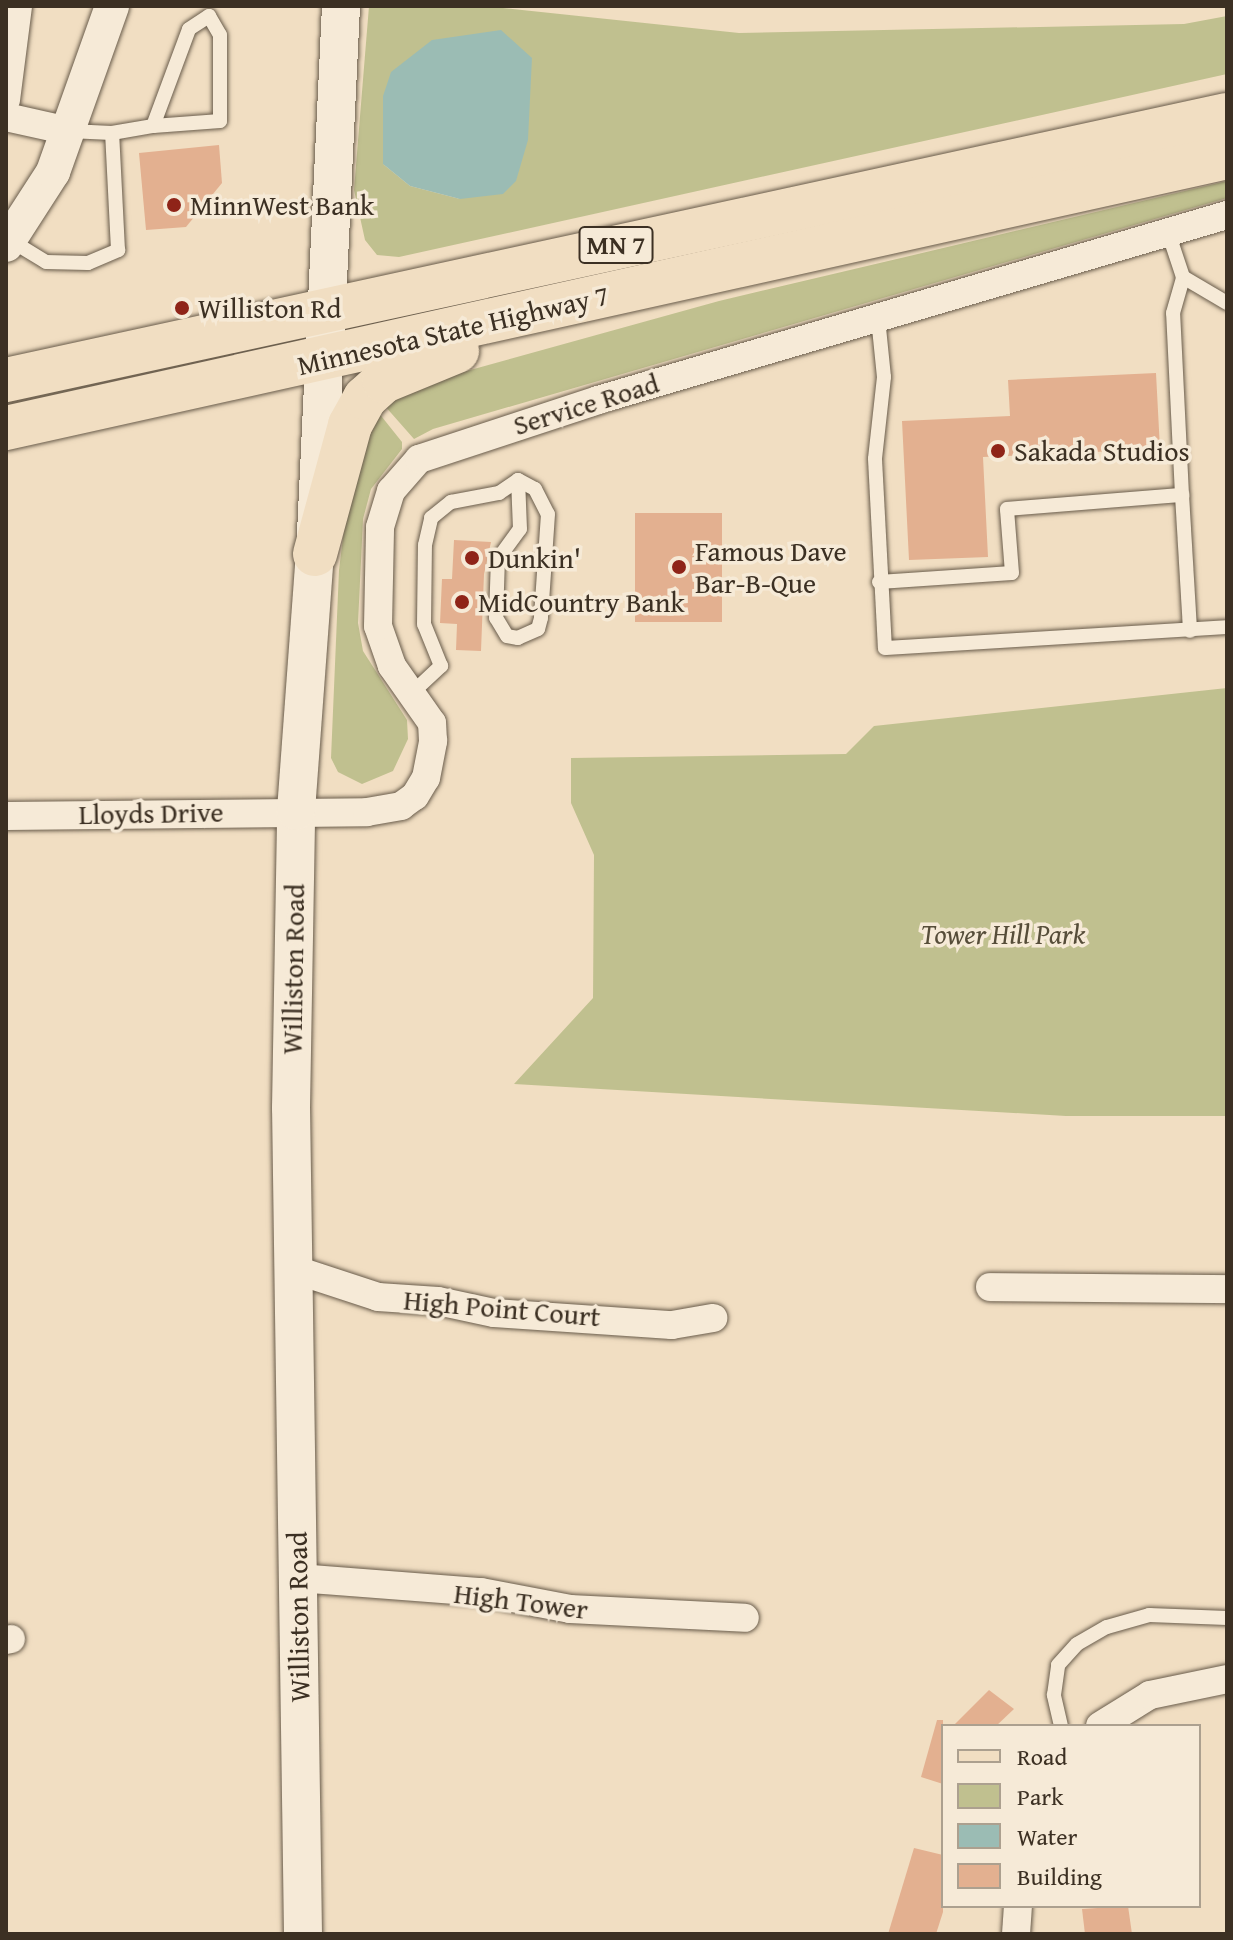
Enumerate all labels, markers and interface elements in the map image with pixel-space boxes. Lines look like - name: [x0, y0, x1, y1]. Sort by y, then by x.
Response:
- place label: MinnWest Bank: [190, 188, 374, 222]
- marker: MinnWest Bank: [165, 196, 183, 214]
- road number: MN 7: [578, 223, 654, 267]
- street label: Minnesota State Highway 7: [294, 278, 612, 382]
- place label: Williston Rd: [198, 291, 341, 325]
- marker: Williston Rd: [173, 299, 191, 317]
- street label: Service Road: [509, 366, 663, 442]
- place label: Sakada Studios: [1014, 434, 1190, 468]
- marker: Sakada Studios: [989, 442, 1007, 460]
- place label: Famous Dave Bar-B-Que: [695, 534, 847, 600]
- place label: Dunkin': [488, 541, 581, 575]
- marker: Dunkin': [463, 549, 481, 567]
- marker: Famous Dave Bar-B-Que: [670, 558, 688, 576]
- place label: MidCountry Bank: [478, 585, 685, 619]
- marker: MidCountry Bank: [453, 593, 471, 611]
- street label: Lloyds Drive: [78, 795, 224, 831]
- street label: Williston Road: [275, 883, 311, 1055]
- park label: Tower Hill Park: [921, 917, 1085, 951]
- street label: High Point Court: [402, 1283, 602, 1333]
- street label: Williston Road: [280, 1531, 316, 1703]
- street label: High Tower: [452, 1576, 590, 1626]
- legend: [941, 1724, 1201, 1908]
- text: Road: [1017, 1739, 1067, 1774]
- text: Park: [1017, 1779, 1063, 1814]
- text: Water: [1017, 1819, 1077, 1854]
- text: Building: [1017, 1859, 1102, 1894]

